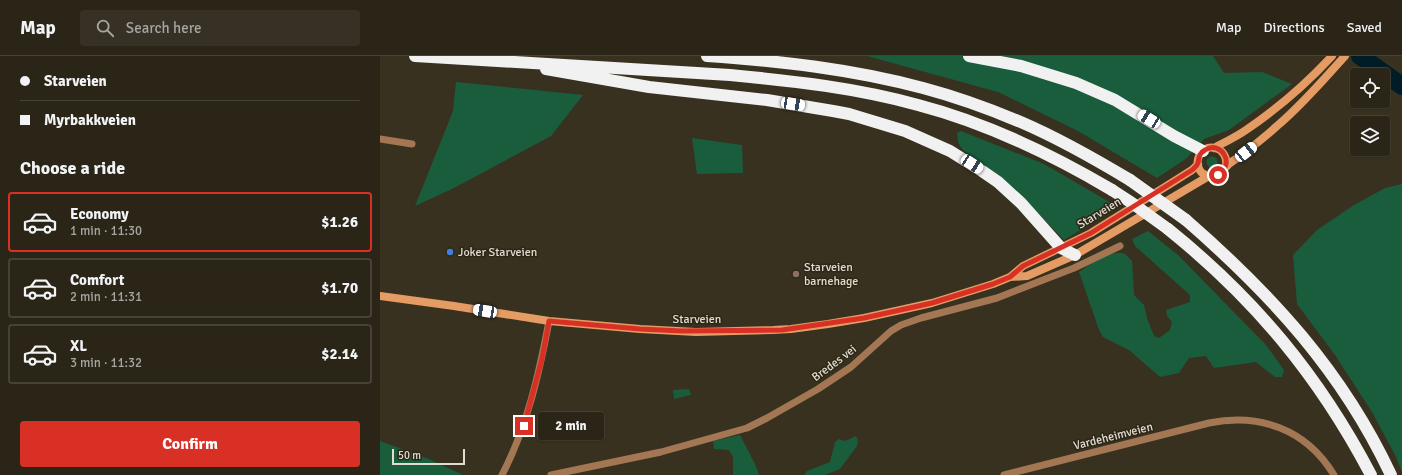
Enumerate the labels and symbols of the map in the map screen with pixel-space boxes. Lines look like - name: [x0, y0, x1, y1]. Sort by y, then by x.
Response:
- car: [780, 96, 806, 112]
- car: [1136, 108, 1162, 130]
- car: [1233, 140, 1259, 164]
- car: [959, 152, 985, 176]
- route start: [1209, 166, 1227, 184]
- street label: Starveien: [1074, 194, 1124, 232]
- place label: Joker Starveien: [458, 245, 537, 260]
- marker: Joker Starveien: [445, 247, 455, 257]
- place label: Starveien barnehage: [804, 260, 858, 289]
- marker: Starveien barnehage: [791, 269, 801, 279]
- car: [472, 303, 498, 319]
- street label: Starveien: [673, 312, 721, 327]
- street label: Bredes vei: [809, 342, 860, 385]
- callout: 2 min: [538, 412, 604, 440]
- route end: [515, 417, 533, 435]
- street label: Vardeheimveien: [1072, 419, 1154, 454]
- scale bar: [392, 447, 465, 466]

